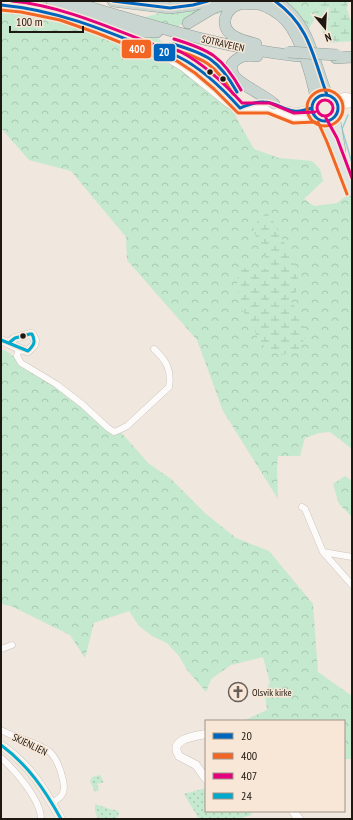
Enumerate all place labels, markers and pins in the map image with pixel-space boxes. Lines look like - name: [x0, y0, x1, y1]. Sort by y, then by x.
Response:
- unlabelled marker: [205, 67, 215, 77]
- unlabelled marker: [218, 74, 228, 84]
- unlabelled marker: [18, 331, 28, 341]
- church icon: Olsvik kirke: [227, 681, 249, 703]
- place label: Olsvik kirke: [252, 686, 292, 699]

